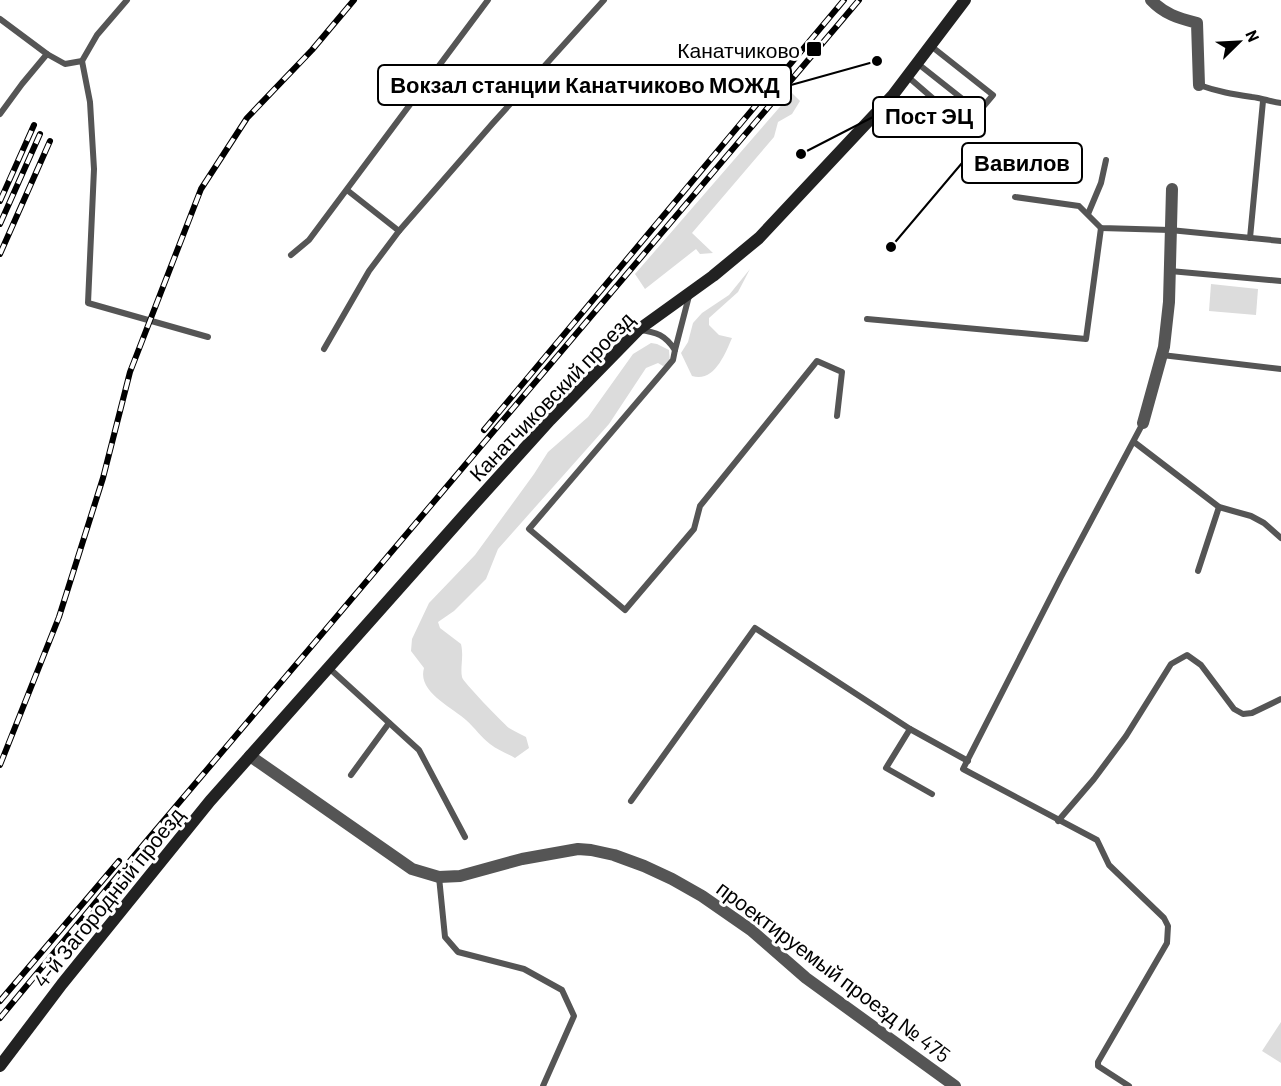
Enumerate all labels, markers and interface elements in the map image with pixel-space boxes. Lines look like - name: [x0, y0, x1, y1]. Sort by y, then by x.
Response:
- north arrow: [1209, 12, 1269, 72]
- text: N: [1242, 27, 1264, 44]
- place label: Канатчиково: [677, 37, 800, 62]
- marker: Канатчиково: [805, 40, 823, 58]
- callout: Вокзал станции Канатчиково МОЖД: [378, 65, 791, 105]
- text: Вокзал станции Канатчиково МОЖД: [390, 71, 780, 98]
- callout: Пост ЭЦ: [873, 97, 985, 137]
- text: Пост ЭЦ: [885, 102, 973, 129]
- callout: Вавилов: [962, 143, 1082, 183]
- text: Вавилов: [974, 149, 1070, 175]
- street label: Канатчиковский проезд: [464, 306, 638, 486]
- street label: 4-й Загородный проезд: [28, 802, 188, 992]
- street label: проектируемый проезд № 475: [712, 875, 956, 1067]

